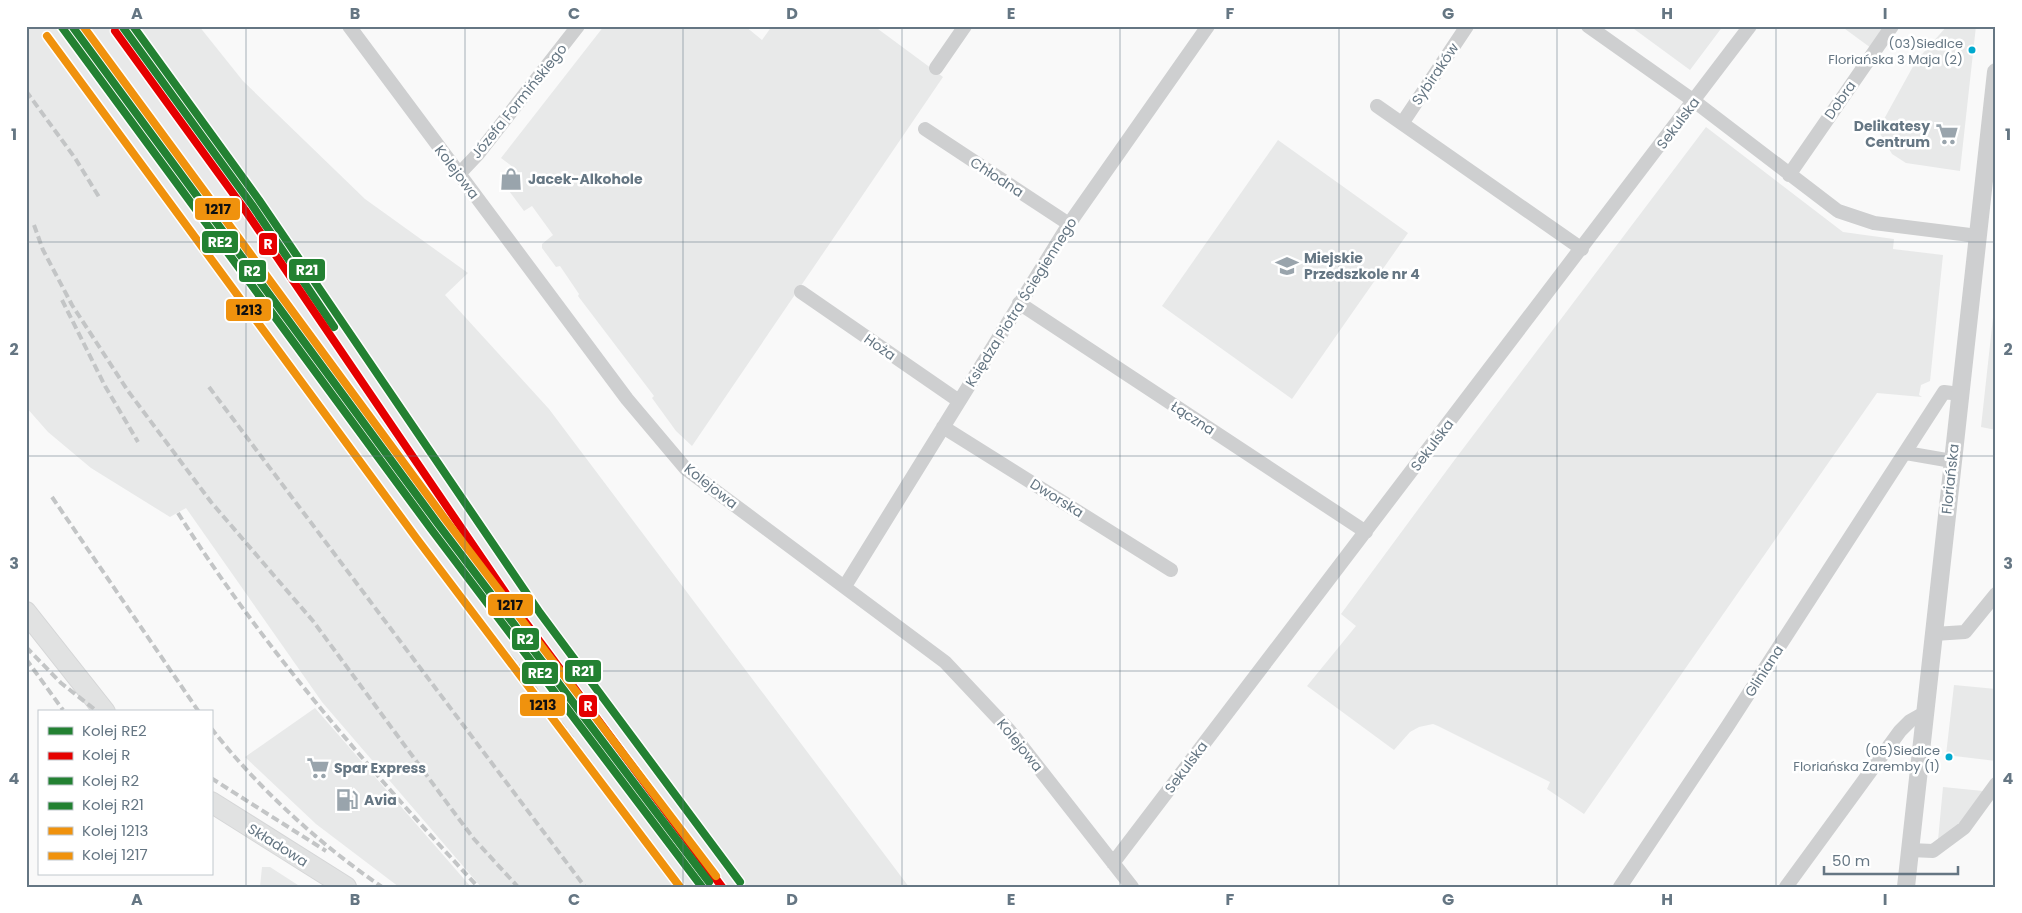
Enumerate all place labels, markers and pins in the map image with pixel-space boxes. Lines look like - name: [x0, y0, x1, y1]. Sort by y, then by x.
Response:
- place label: (03)Siedlce Floriańska 3 Maja (2): [1828, 34, 1963, 69]
- marker: (03)Siedlce Floriańska 3 Maja (2): [1967, 45, 1977, 55]
- place label: Delikatesy Centrum: [1854, 116, 1930, 152]
- supermarket icon: Delikatesy Centrum: [1934, 121, 1960, 147]
- shop icon: Jacek-Alkohole: [498, 166, 524, 192]
- place label: Jacek-Alkohole: [528, 169, 643, 189]
- place label: Miejskie Przedszkole nr 4: [1304, 248, 1420, 284]
- school or university icon: Miejskie Przedszkole nr 4: [1274, 253, 1300, 279]
- place label: (05)Siedlce Floriańska Zaremby (1): [1793, 741, 1940, 776]
- marker: (05)Siedlce Floriańska Zaremby (1): [1944, 752, 1954, 762]
- supermarket icon: Spar Express: [305, 755, 331, 781]
- place label: Spar Express: [334, 758, 426, 778]
- fuel station icon: Avia: [334, 787, 360, 813]
- place label: Avia: [364, 790, 397, 810]

